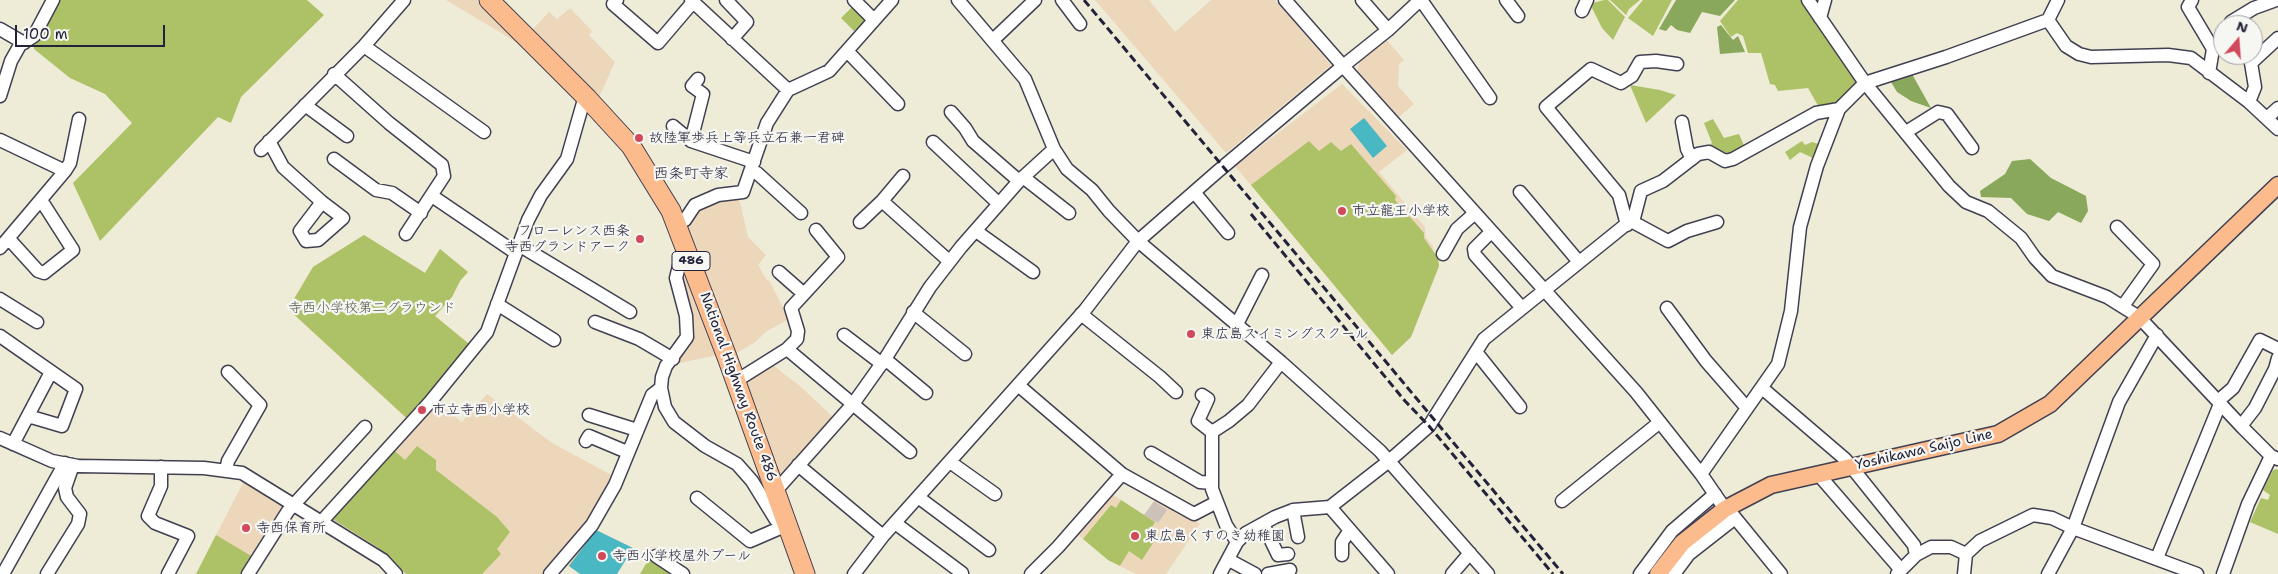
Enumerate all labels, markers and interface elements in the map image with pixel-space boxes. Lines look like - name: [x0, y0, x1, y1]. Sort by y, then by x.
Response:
- scale bar: [18, 15, 168, 47]
- north arrow: [2213, 15, 2263, 65]
- text: N: [2234, 16, 2250, 37]
- text: 100 m: [23, 24, 68, 44]
- place label: 故陸軍歩兵上等兵立石兼一君碑: [649, 130, 845, 146]
- marker: 故陸軍歩兵上等兵立石兼一君碑: [633, 132, 645, 144]
- district label: 西条町寺家: [654, 165, 728, 183]
- place label: 市立龍王小学校: [1352, 203, 1450, 219]
- marker: 市立龍王小学校: [1336, 205, 1348, 217]
- place label: フローレンス西条 寺西グランドアーク: [505, 223, 630, 256]
- marker: フローレンス西条 寺西グランドアーク: [634, 233, 646, 245]
- road number: 486: [672, 252, 710, 270]
- street label: National Highway Route 486: [696, 290, 780, 484]
- park label: 寺西小学校第二グラウンド: [288, 300, 456, 316]
- place label: 東広島スイミングスクール: [1201, 326, 1369, 342]
- marker: 東広島スイミングスクール: [1185, 328, 1197, 340]
- place label: 市立寺西小学校: [432, 402, 530, 418]
- marker: 市立寺西小学校: [416, 404, 428, 416]
- street label: Yoshikawa Saijo Line: [1854, 426, 1994, 474]
- place label: 寺西保育所: [256, 520, 326, 536]
- marker: 寺西保育所: [240, 522, 252, 534]
- place label: 東広島くすのき幼稚園: [1145, 528, 1285, 544]
- marker: 東広島くすのき幼稚園: [1129, 530, 1141, 542]
- place label: 寺西小学校屋外プール: [612, 548, 751, 564]
- marker: 寺西小学校屋外プール: [596, 550, 608, 562]

